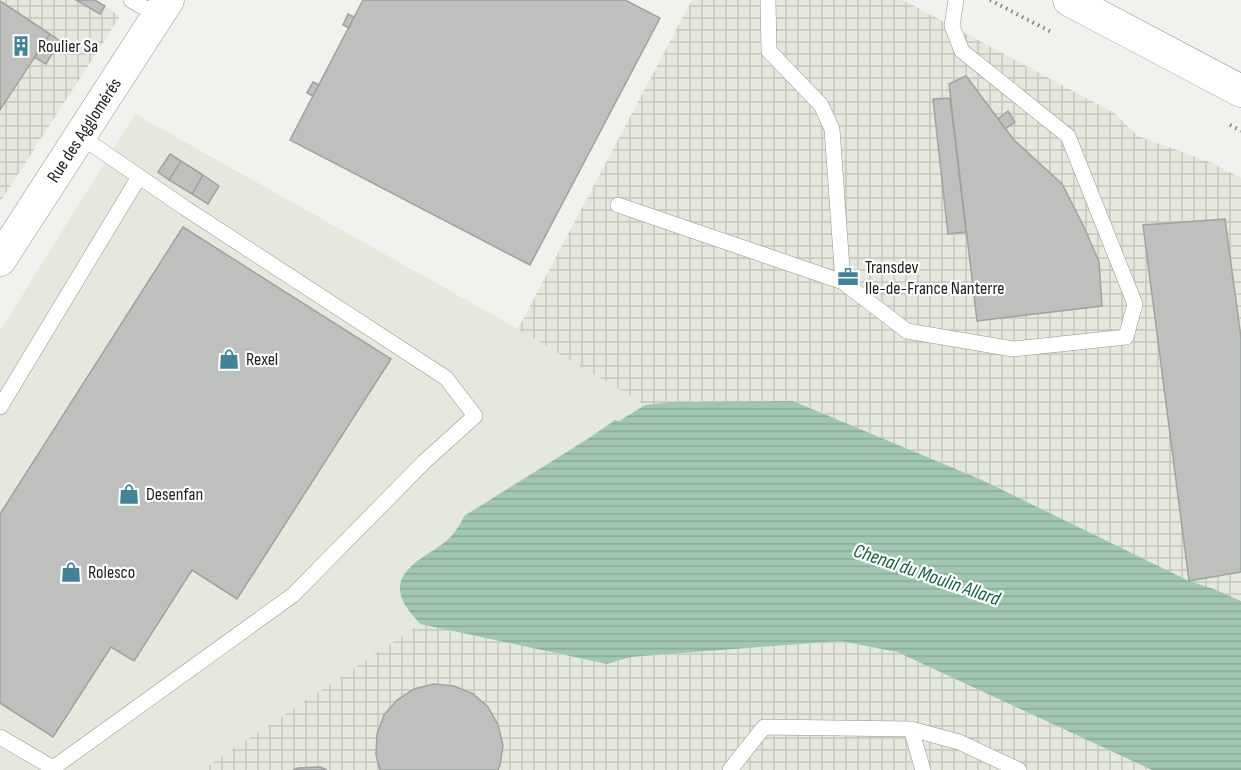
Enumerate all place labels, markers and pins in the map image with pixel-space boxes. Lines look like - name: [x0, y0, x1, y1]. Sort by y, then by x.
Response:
- building icon: Roulier Sa: [9, 34, 33, 58]
- place label: Roulier Sa: [38, 36, 98, 57]
- place label: Transdev Ile-de-France Nanterre: [865, 257, 1005, 299]
- office icon: Transdev Ile-de-France Nanterre: [836, 265, 860, 289]
- shop icon: Rexel: [217, 347, 241, 371]
- place label: Rexel: [246, 349, 278, 370]
- shop icon: Desenfan: [117, 482, 141, 506]
- place label: Desenfan: [146, 484, 203, 505]
- shop icon: Rolesco: [59, 560, 83, 584]
- place label: Rolesco: [88, 562, 135, 583]

